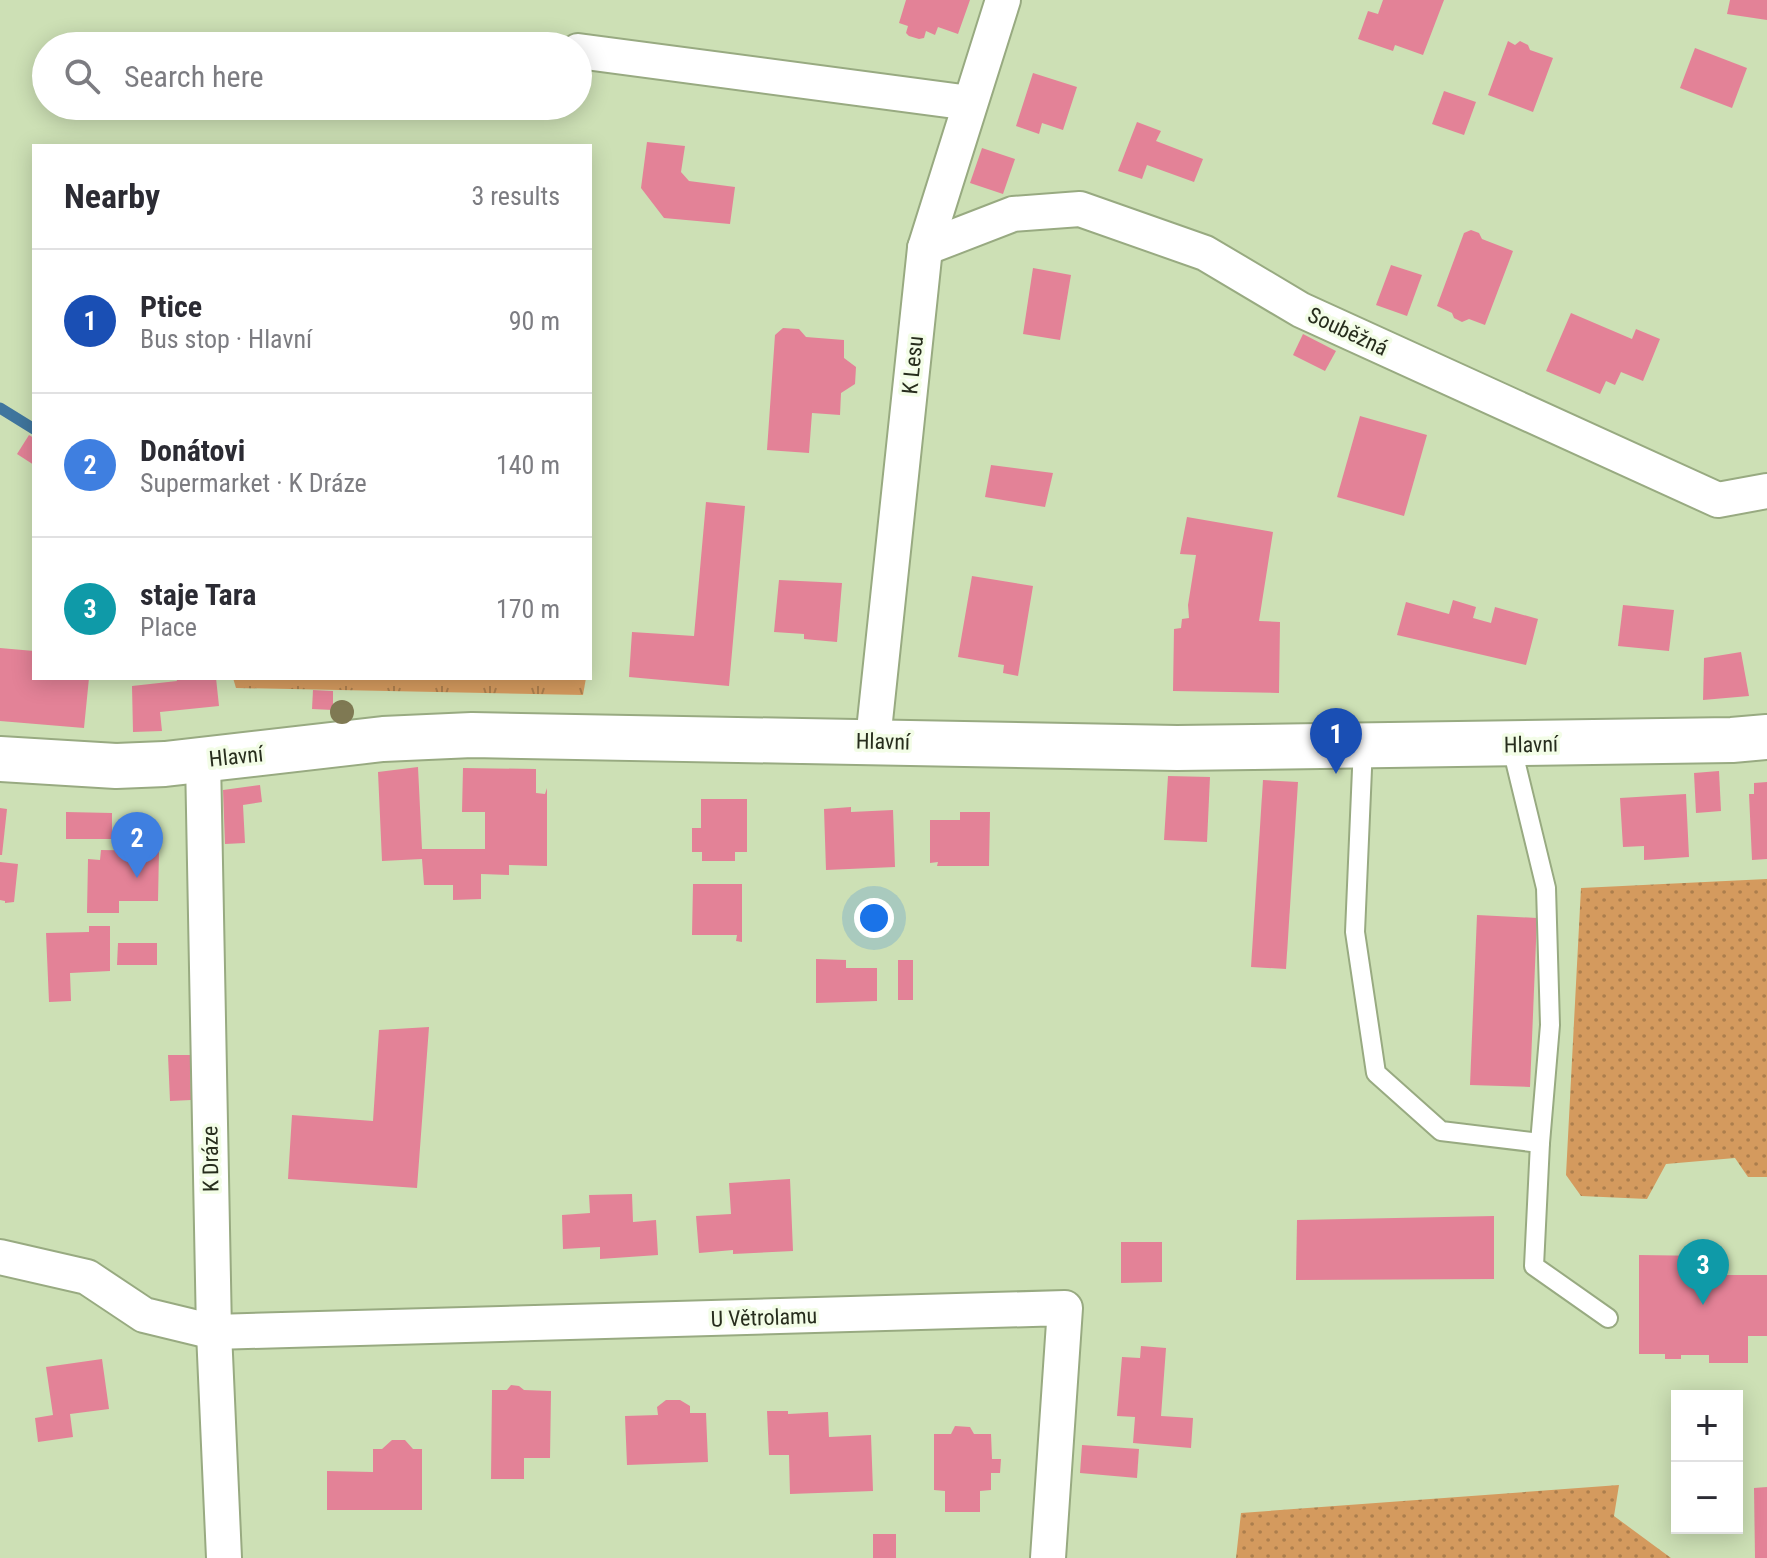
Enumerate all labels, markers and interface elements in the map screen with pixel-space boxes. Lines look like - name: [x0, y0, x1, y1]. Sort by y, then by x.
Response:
- search box: [32, 32, 592, 120]
- icon: search: [60, 54, 104, 98]
- text: Search here: [124, 59, 264, 94]
- text: Nearby: [64, 176, 160, 216]
- text: 3 results: [471, 181, 560, 211]
- text: Ptice: [140, 289, 202, 324]
- street label: Souběžná: [1304, 302, 1392, 361]
- text: 1: [83, 306, 97, 336]
- text: 90 m: [509, 306, 560, 336]
- text: Bus stop · Hlavní: [140, 324, 312, 354]
- street label: K Lesu: [897, 335, 928, 395]
- text: Donátovi: [140, 433, 245, 468]
- text: 2: [83, 450, 97, 480]
- text: 140 m: [496, 450, 560, 480]
- text: Supermarket · K Dráze: [140, 468, 367, 498]
- text: staje Tara: [140, 577, 256, 612]
- text: 3: [83, 594, 97, 624]
- text: 170 m: [496, 594, 560, 624]
- text: Place: [140, 612, 197, 642]
- pin: 1: [1310, 708, 1362, 774]
- street label: Hlavní: [856, 729, 911, 754]
- street label: Hlavní: [1504, 732, 1559, 757]
- street label: Hlavní: [208, 741, 265, 772]
- pin: 2: [111, 812, 163, 878]
- your location: [854, 898, 894, 938]
- street label: K Dráze: [197, 1126, 224, 1192]
- pin: 3: [1677, 1239, 1729, 1305]
- street label: U Větrolamu: [710, 1303, 818, 1332]
- map controls: [1671, 1390, 1743, 1534]
- button: +: [1671, 1390, 1743, 1462]
- button: −: [1671, 1462, 1743, 1534]

